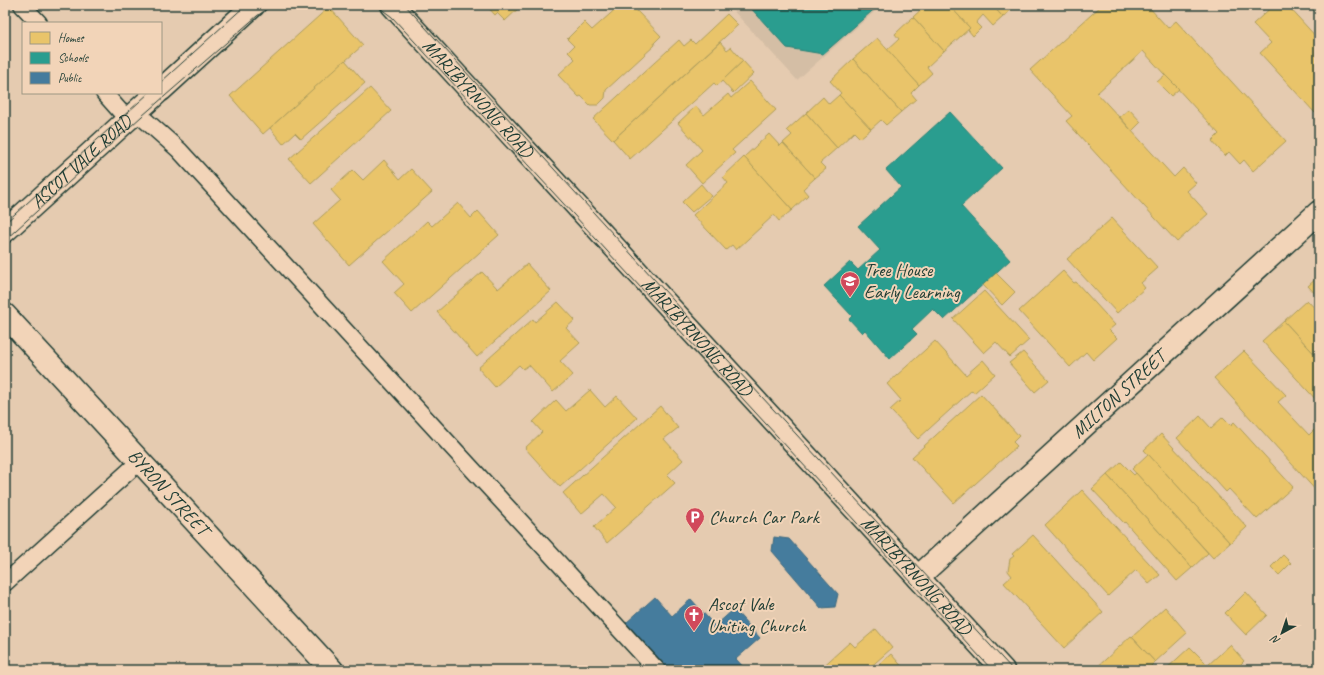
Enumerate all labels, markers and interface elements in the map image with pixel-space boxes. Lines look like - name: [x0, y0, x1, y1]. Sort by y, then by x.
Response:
- legend: [22, 22, 162, 94]
- text: Homes: [58, 30, 85, 46]
- street label: MARIBYRNONG ROAD: [417, 34, 540, 164]
- text: Schools: [58, 50, 90, 66]
- text: Public: [58, 70, 82, 86]
- street label: ASCOT VALE ROAD: [26, 109, 138, 214]
- place label: Tree House Early Learning: [864, 258, 961, 304]
- school or university icon: Tree House Early Learning: [839, 270, 861, 298]
- street label: MARIBYRNONG ROAD: [637, 273, 759, 403]
- street label: MILTON STREET: [1066, 342, 1174, 444]
- street label: BYRON STREET: [123, 444, 218, 544]
- place label: Church Car Park: [709, 505, 821, 529]
- parking icon: Church Car Park: [684, 506, 706, 534]
- street label: MARIBYRNONG ROAD: [856, 511, 978, 642]
- place label: Ascot Vale Uniting Church: [708, 592, 807, 638]
- church icon: Ascot Vale Uniting Church: [683, 604, 705, 632]
- north arrow: [1262, 613, 1302, 653]
- text: N: [1267, 632, 1283, 648]

